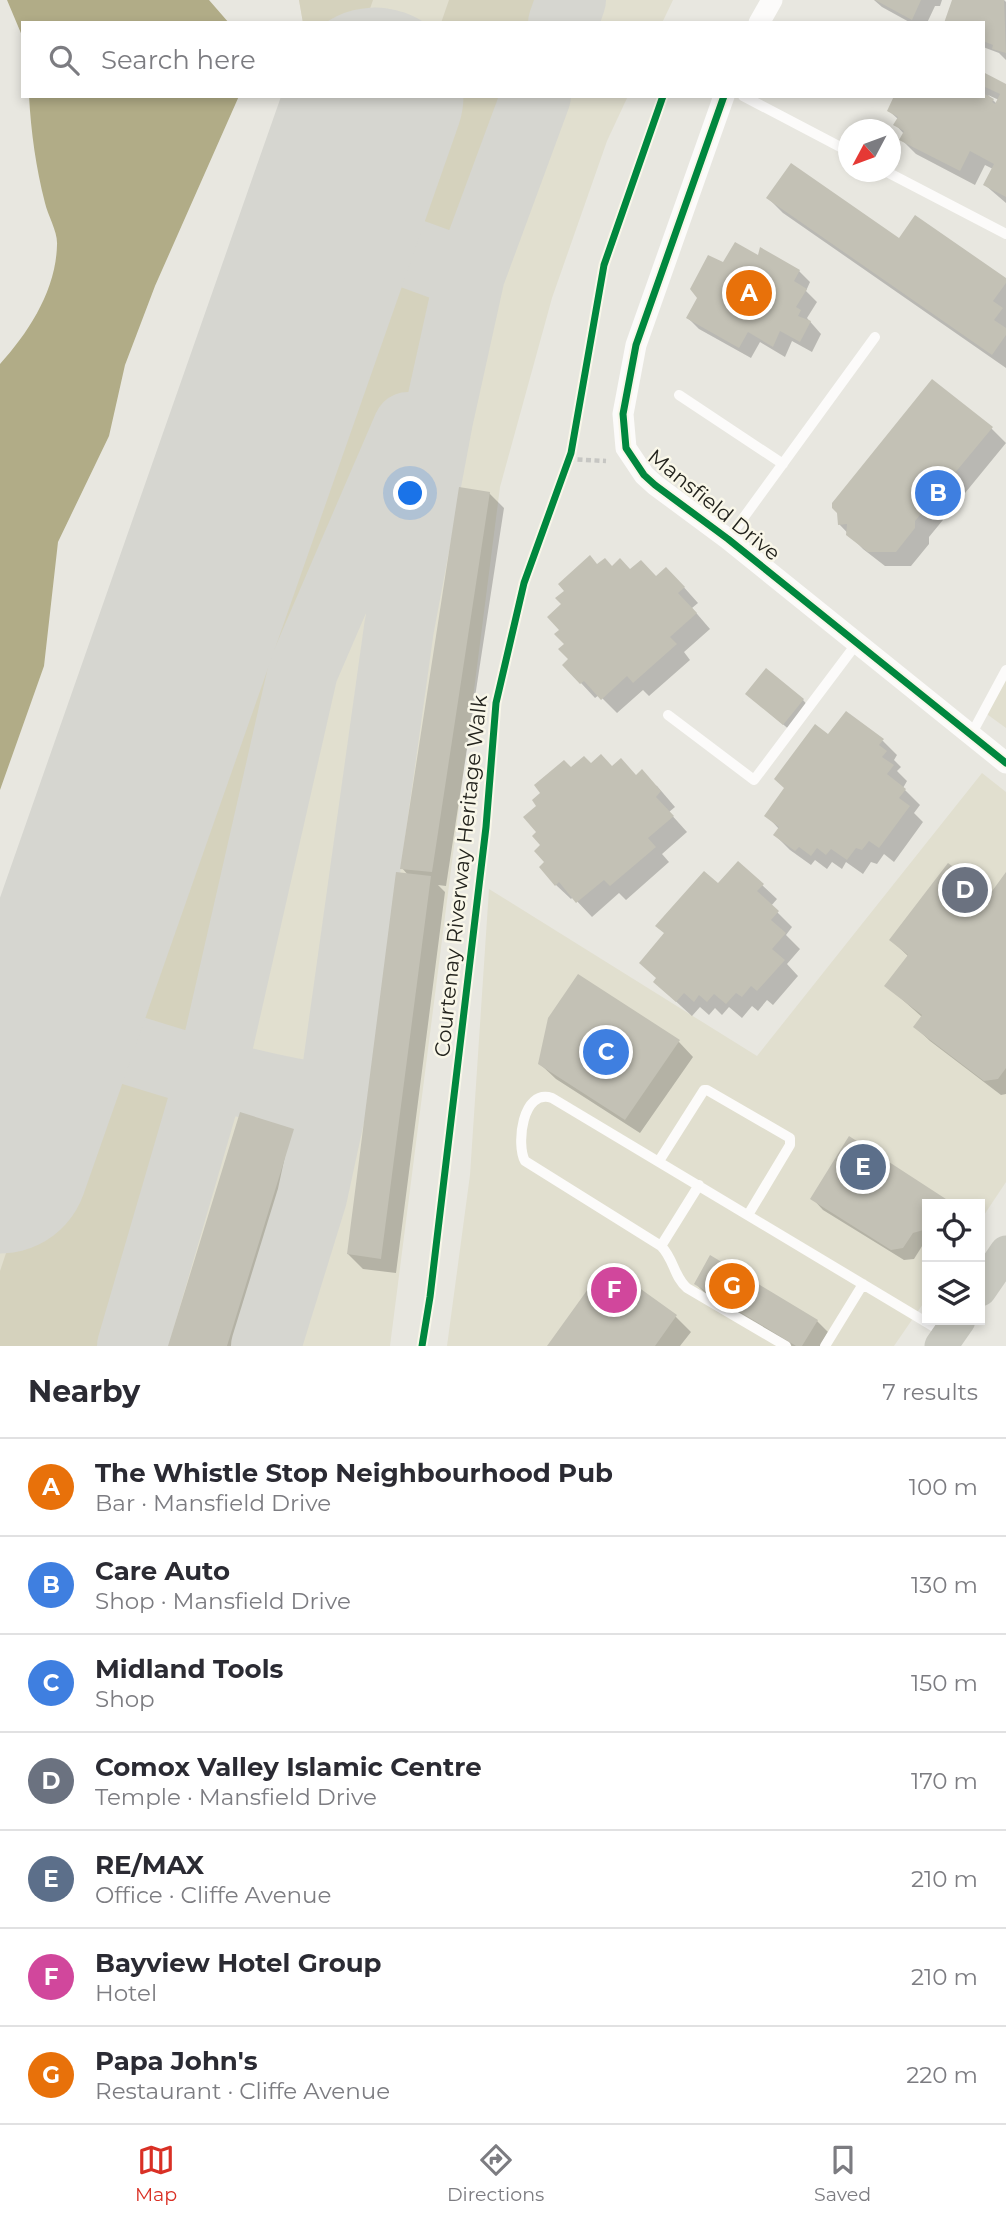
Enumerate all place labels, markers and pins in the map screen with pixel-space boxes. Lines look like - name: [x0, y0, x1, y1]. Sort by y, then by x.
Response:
- pin: A: [726, 267, 772, 319]
- pin: B: [915, 467, 961, 519]
- pin: D: [942, 864, 988, 916]
- pin: C: [583, 1026, 629, 1078]
- pin: E: [840, 1141, 886, 1193]
- pin: G: [709, 1260, 755, 1312]
- pin: F: [591, 1264, 637, 1316]

